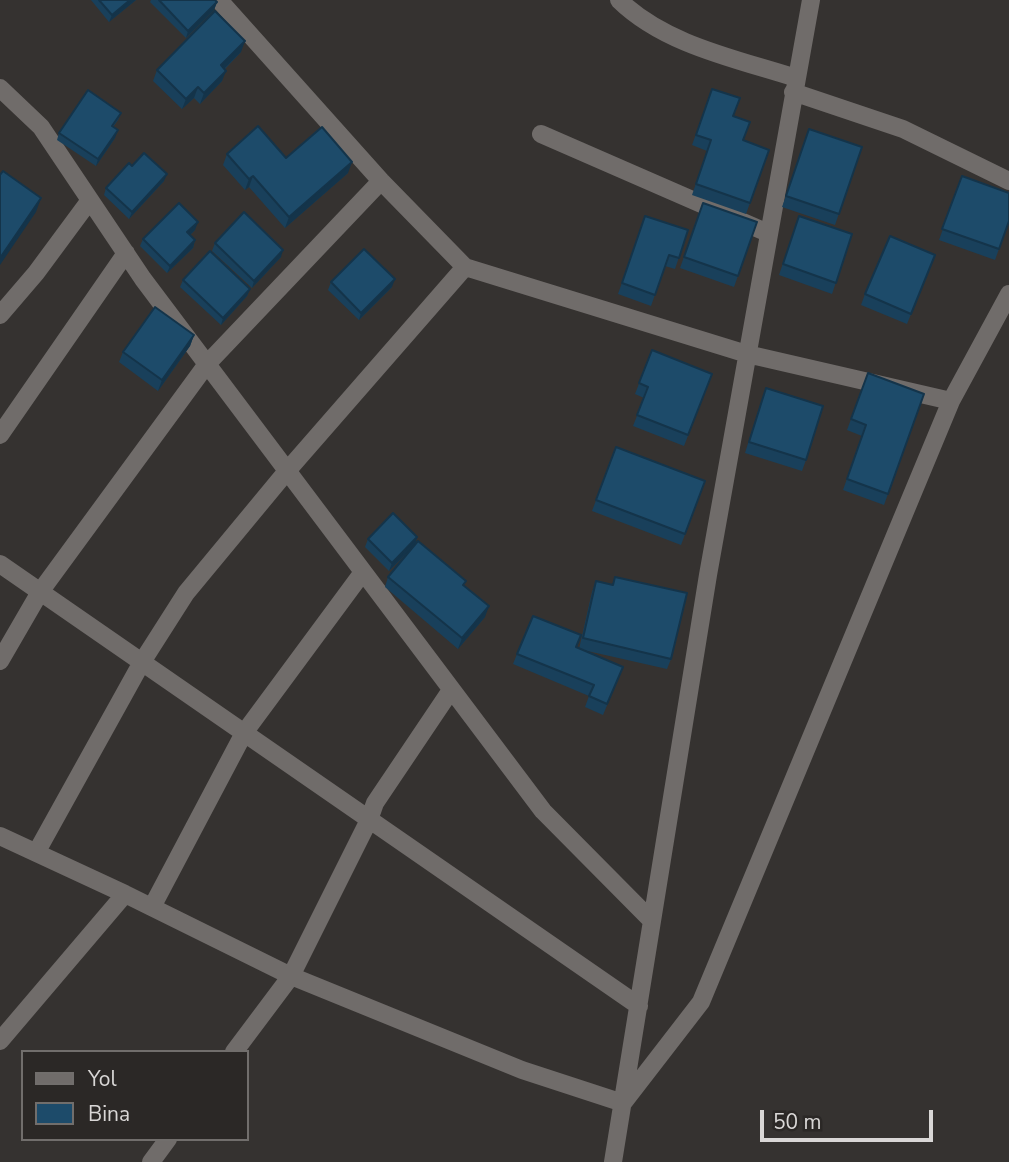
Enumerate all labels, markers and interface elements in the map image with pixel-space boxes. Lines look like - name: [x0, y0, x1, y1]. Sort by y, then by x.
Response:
- legend: [21, 1050, 248, 1141]
- text: Yol: [88, 1065, 117, 1093]
- scale bar: [764, 1096, 937, 1140]
- text: Bina: [88, 1100, 130, 1128]
- text: 50 m: [773, 1108, 822, 1136]

